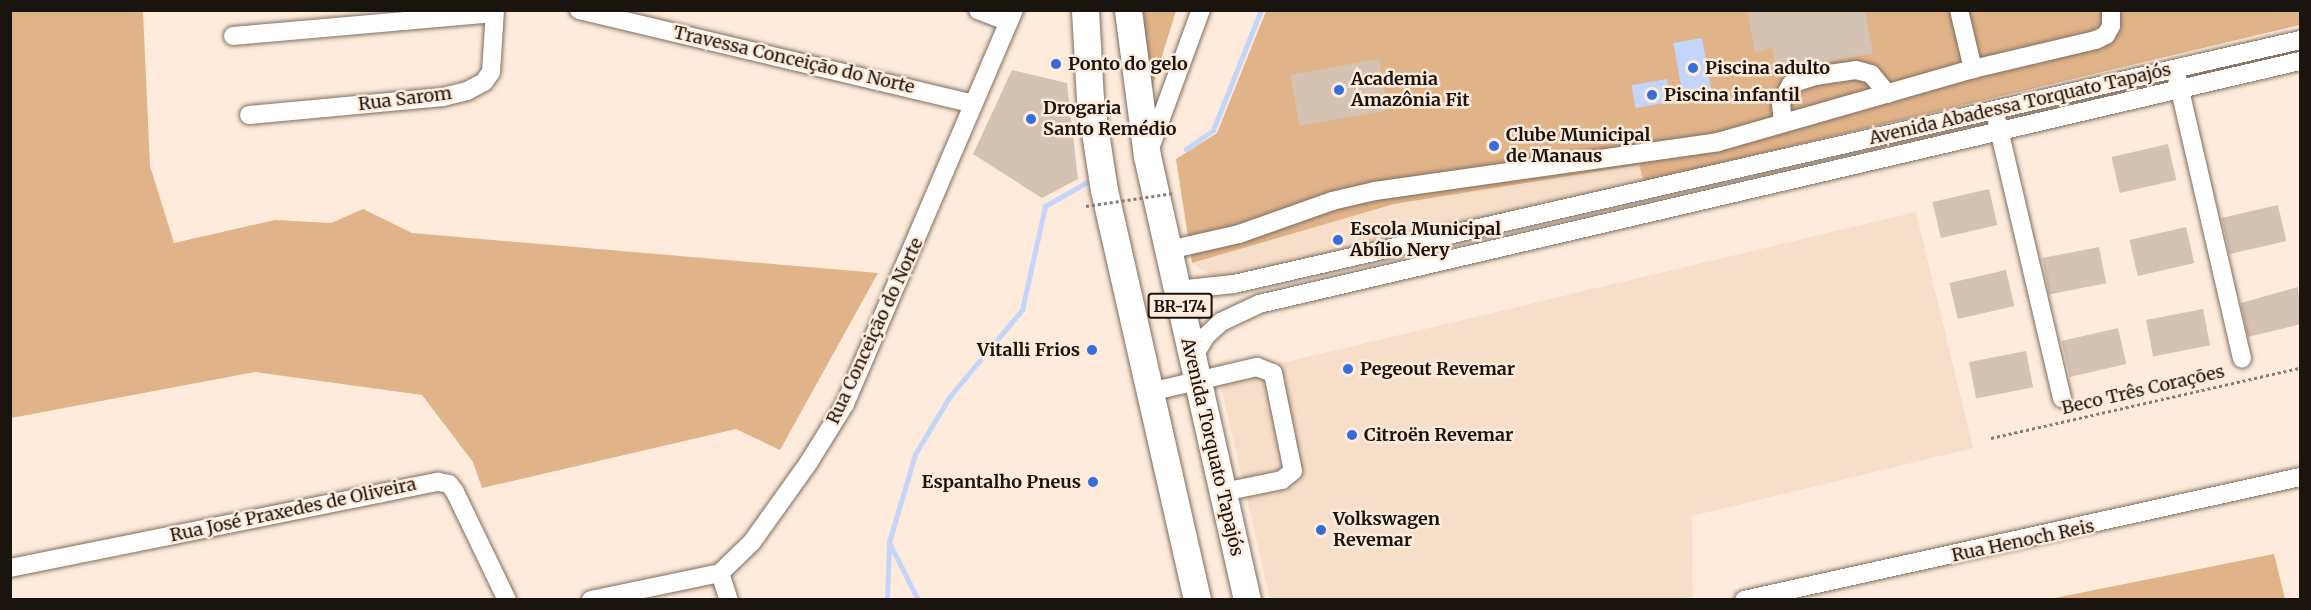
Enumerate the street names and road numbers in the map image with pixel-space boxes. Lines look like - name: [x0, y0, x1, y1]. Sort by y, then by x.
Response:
- street label: Travessa Conceição do Norte: [671, 22, 917, 98]
- street label: Avenida Abadessa Torquato Tapajós: [1867, 59, 2173, 149]
- street label: Rua Sarom: [357, 83, 453, 115]
- street label: Rua Conceição do Norte: [822, 234, 928, 428]
- road number: BR-174: [1147, 293, 1213, 319]
- street label: Avenida Torquato Tapajós: [1176, 336, 1248, 558]
- street label: Beco Três Corações: [2059, 361, 2227, 419]
- street label: Rua José Praxedes de Oliveira: [168, 473, 418, 547]
- street label: Rua Henoch Reis: [1950, 515, 2096, 567]

